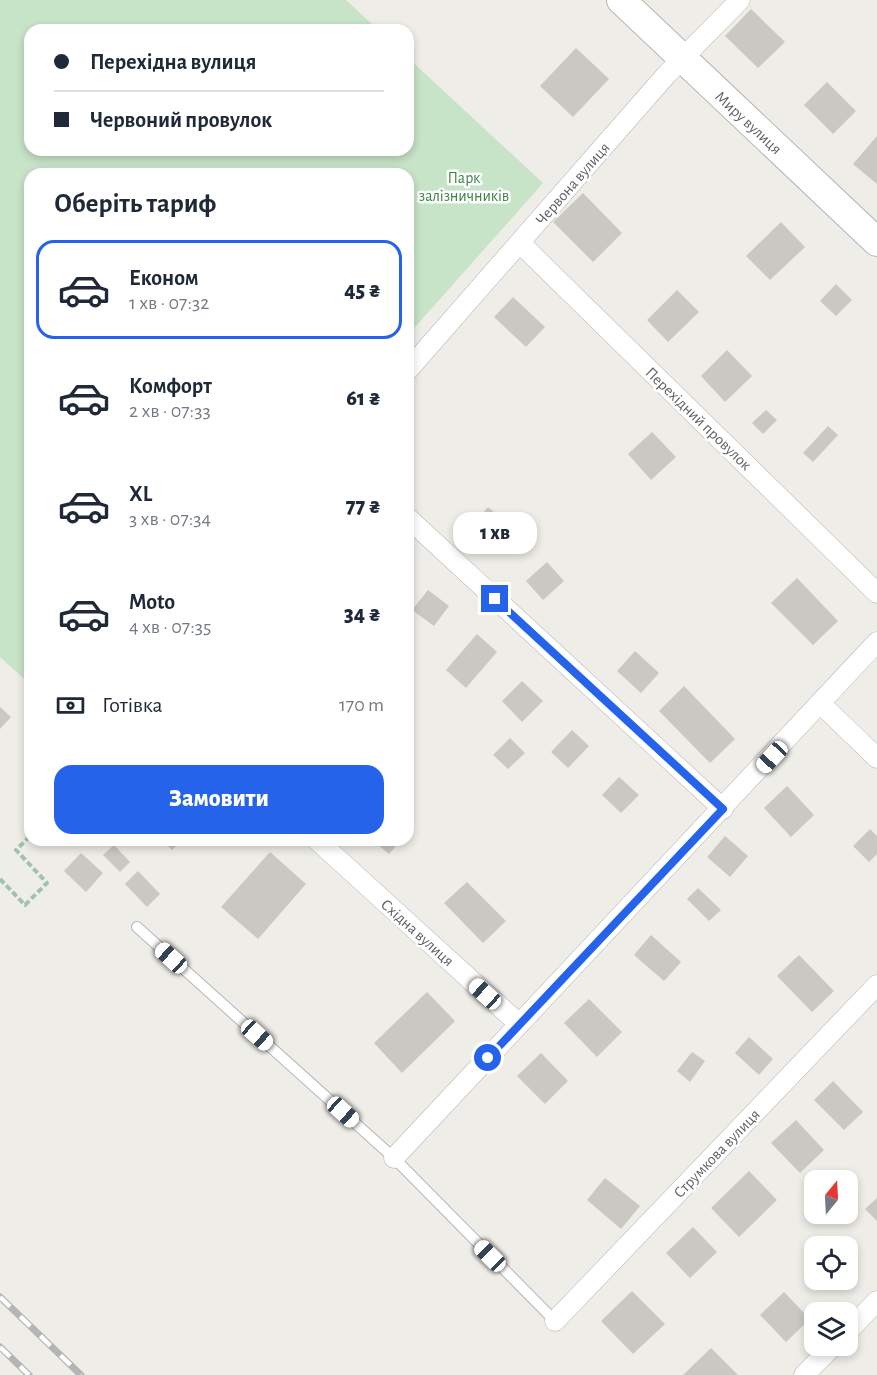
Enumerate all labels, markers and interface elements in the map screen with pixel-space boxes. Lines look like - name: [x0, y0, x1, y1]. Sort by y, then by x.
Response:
- text: Перехідна вулиця: [90, 51, 256, 73]
- street label: Миру вулиця: [711, 88, 785, 158]
- text: Червоний провулок: [90, 109, 272, 131]
- street label: Червона вулиця: [533, 139, 613, 229]
- park label: Парк залізничників: [419, 170, 509, 204]
- text: Оберіть тариф: [54, 190, 216, 217]
- icon: car: [57, 263, 111, 317]
- text: Економ: [129, 267, 199, 289]
- text: 45 ₴: [344, 279, 381, 301]
- text: 1 хв · 07:32: [129, 293, 209, 313]
- street label: Перехідний провулок: [642, 364, 755, 474]
- icon: car: [57, 371, 111, 425]
- text: Комфорт: [129, 375, 212, 397]
- text: 61 ₴: [346, 387, 381, 409]
- text: 2 хв · 07:33: [129, 401, 211, 421]
- icon: car: [57, 479, 111, 533]
- text: XL: [129, 483, 152, 505]
- text: 77 ₴: [346, 495, 381, 517]
- text: 3 хв · 07:34: [129, 509, 211, 529]
- callout: 1 хв: [453, 512, 537, 554]
- text: 1 хв: [480, 523, 510, 543]
- route end: [481, 585, 508, 612]
- icon: car: [57, 587, 111, 641]
- text: Moto: [129, 591, 175, 613]
- text: 34 ₴: [344, 603, 381, 625]
- text: 4 хв · 07:35: [129, 617, 211, 637]
- icon: cash: [54, 689, 87, 722]
- text: Готівка: [102, 694, 163, 716]
- text: 170 m: [339, 695, 384, 715]
- car: [753, 738, 791, 776]
- button: Замовити: [54, 765, 384, 834]
- street label: Східна вулиця: [377, 896, 457, 970]
- car: [152, 939, 190, 977]
- car: [466, 975, 504, 1013]
- car: [238, 1016, 276, 1054]
- route start: [474, 1044, 501, 1071]
- car: [324, 1093, 362, 1131]
- street label: Струмкова вулиця: [671, 1106, 764, 1202]
- north arrow: [804, 1170, 858, 1224]
- map controls: [804, 1170, 858, 1356]
- button: locate: [804, 1236, 858, 1290]
- car: [471, 1237, 509, 1275]
- button: layers: [804, 1302, 858, 1356]

